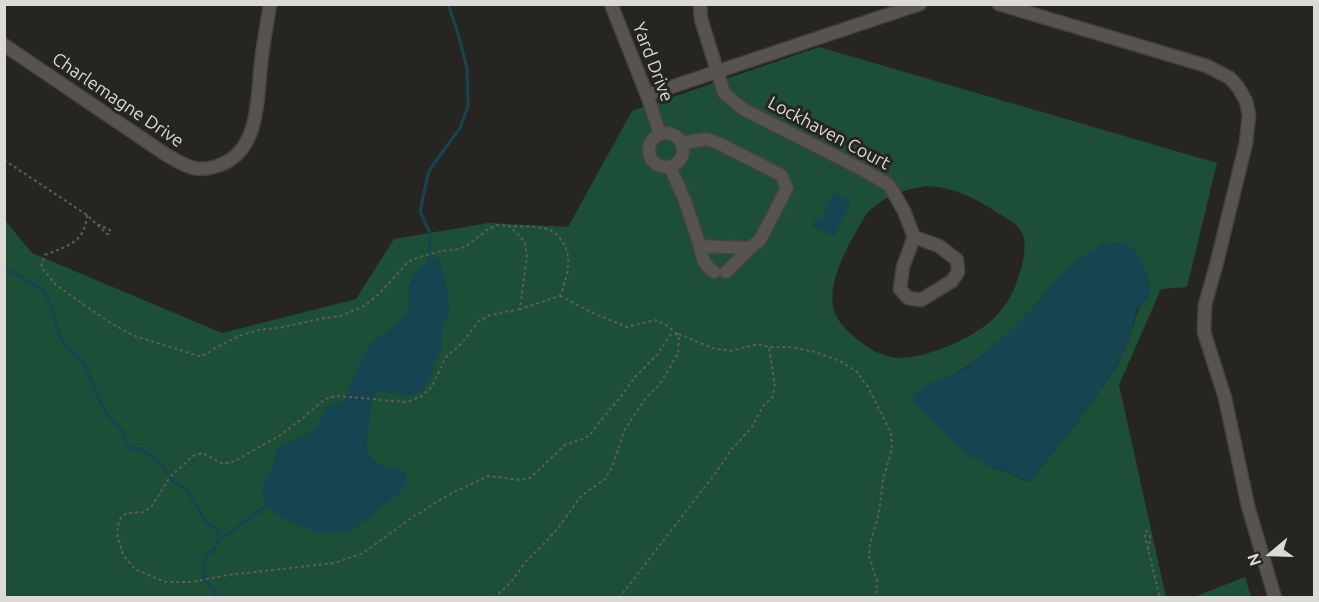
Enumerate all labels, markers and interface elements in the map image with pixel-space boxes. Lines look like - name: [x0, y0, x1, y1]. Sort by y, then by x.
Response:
- street label: Yard Drive: [628, 19, 678, 105]
- street label: Charlemagne Drive: [48, 48, 188, 152]
- street label: Lockhaven Court: [764, 92, 894, 174]
- north arrow: [1241, 524, 1301, 584]
- text: N: [1244, 551, 1264, 568]

